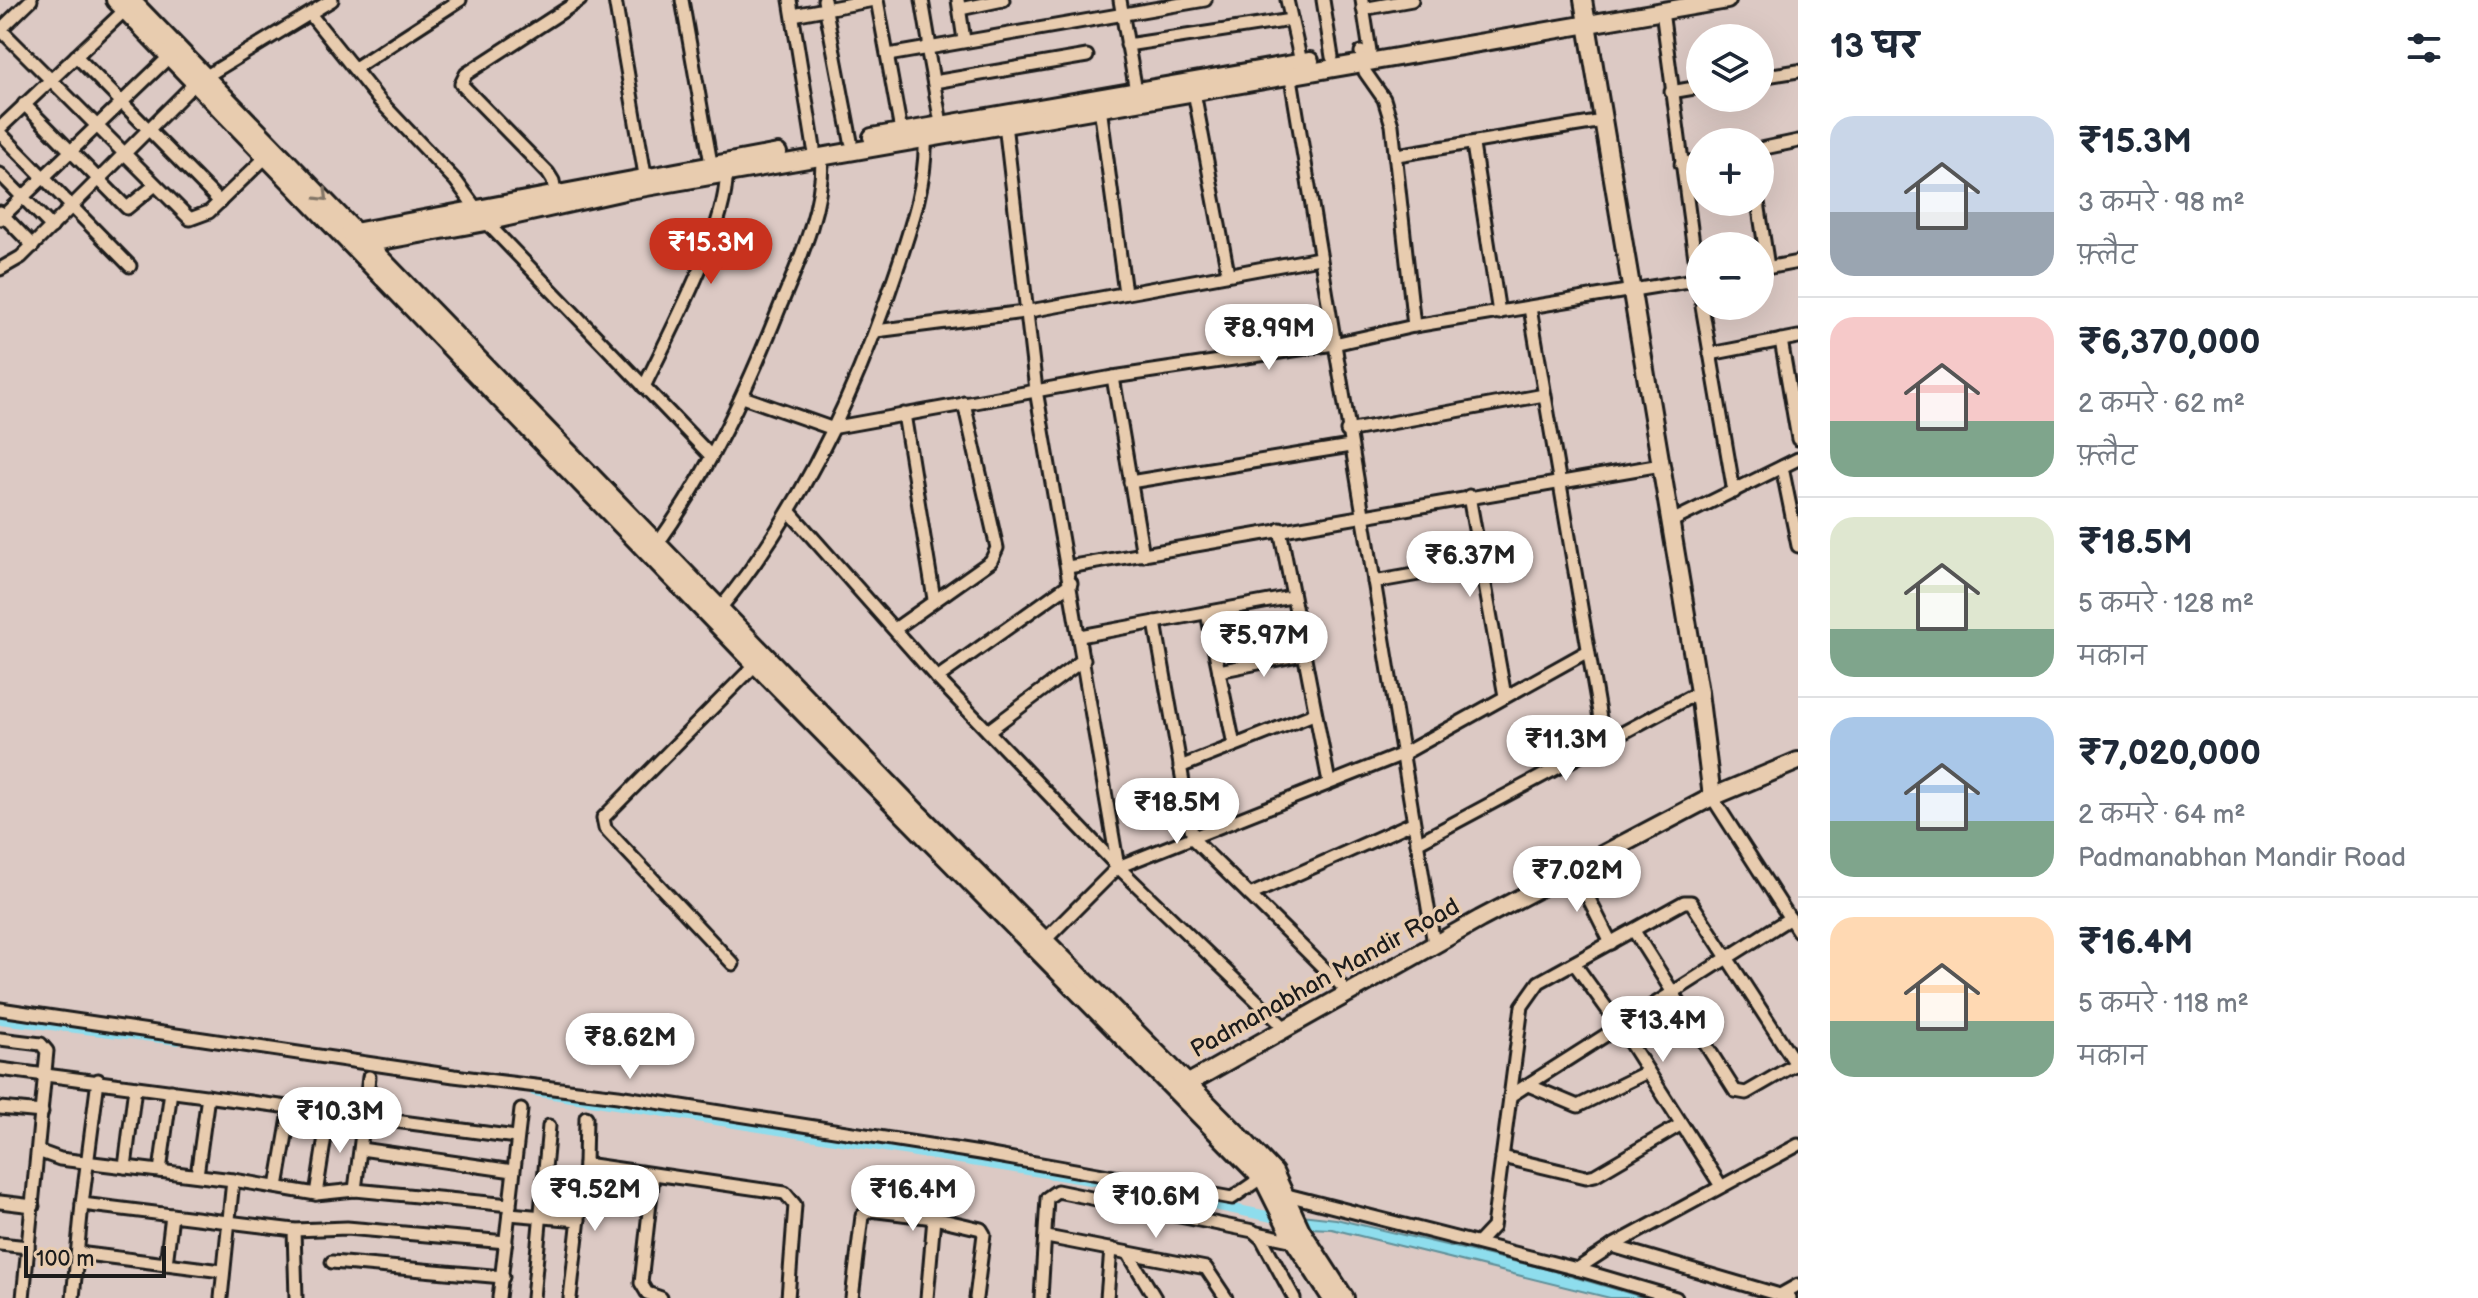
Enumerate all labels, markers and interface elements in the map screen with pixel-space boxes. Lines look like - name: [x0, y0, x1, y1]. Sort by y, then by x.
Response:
- map controls: [1686, 24, 1774, 320]
- button: layers: [1686, 24, 1774, 112]
- text: 13 घर: [1830, 26, 1919, 67]
- icon: filters: [2402, 26, 2446, 70]
- text: ₹15.3M: [2078, 121, 2192, 162]
- button: +: [1686, 128, 1774, 216]
- icon: home: [1894, 148, 1990, 244]
- one-way arrow: [314, 187, 328, 201]
- text: 3 कमरे · 98 m²: [2078, 188, 2245, 219]
- pin: ₹15.3M: [646, 218, 776, 286]
- text: ₹15.3M: [667, 228, 755, 259]
- button: −: [1686, 232, 1774, 320]
- text: फ़्लैट: [2078, 241, 2137, 272]
- pin: ₹8.99M: [1204, 304, 1334, 372]
- text: ₹8.99M: [1223, 314, 1315, 345]
- text: ₹6,370,000: [2078, 322, 2260, 363]
- icon: home: [1894, 349, 1990, 445]
- text: 2 कमरे · 62 m²: [2078, 389, 2245, 420]
- text: फ़्लैट: [2078, 442, 2137, 473]
- text: ₹18.5M: [2078, 522, 2192, 563]
- pin: ₹6.37M: [1405, 531, 1535, 599]
- text: ₹6.37M: [1424, 541, 1516, 572]
- icon: home: [1894, 549, 1990, 645]
- text: 5 कमरे · 128 m²: [2078, 589, 2254, 620]
- pin: ₹5.97M: [1199, 611, 1329, 679]
- text: ₹5.97M: [1219, 621, 1309, 652]
- text: मकान: [2078, 642, 2147, 673]
- pin: ₹11.3M: [1501, 715, 1631, 783]
- text: ₹11.3M: [1524, 725, 1608, 756]
- text: ₹7,020,000: [2078, 733, 2261, 774]
- icon: home: [1894, 749, 1990, 845]
- pin: ₹18.5M: [1112, 778, 1242, 846]
- text: ₹18.5M: [1133, 788, 1221, 819]
- text: 2 कमरे · 64 m²: [2078, 800, 2246, 831]
- text: Padmanabhan Mandir Road: [2078, 843, 2406, 874]
- pin: ₹7.02M: [1512, 846, 1642, 914]
- text: ₹7.02M: [1531, 856, 1623, 887]
- street label: Padmanabhan Mandir Road: [1186, 892, 1464, 1064]
- text: ₹16.4M: [2078, 922, 2193, 963]
- icon: home: [1894, 949, 1990, 1045]
- text: 5 कमरे · 118 m²: [2078, 989, 2249, 1020]
- pin: ₹13.4M: [1598, 996, 1728, 1064]
- text: ₹13.4M: [1619, 1006, 1707, 1037]
- pin: ₹8.62M: [565, 1013, 695, 1081]
- text: ₹8.62M: [584, 1023, 676, 1054]
- text: मकान: [2078, 1042, 2147, 1073]
- pin: ₹10.3M: [275, 1087, 405, 1155]
- text: ₹10.3M: [296, 1097, 384, 1128]
- pin: ₹9.52M: [530, 1165, 660, 1233]
- pin: ₹16.4M: [848, 1165, 978, 1233]
- pin: ₹10.6M: [1091, 1172, 1221, 1240]
- text: ₹9.52M: [549, 1175, 641, 1206]
- text: ₹16.4M: [869, 1175, 957, 1206]
- text: ₹10.6M: [1112, 1182, 1200, 1213]
- scale bar: [24, 1242, 166, 1278]
- text: 100 m: [36, 1246, 95, 1273]

